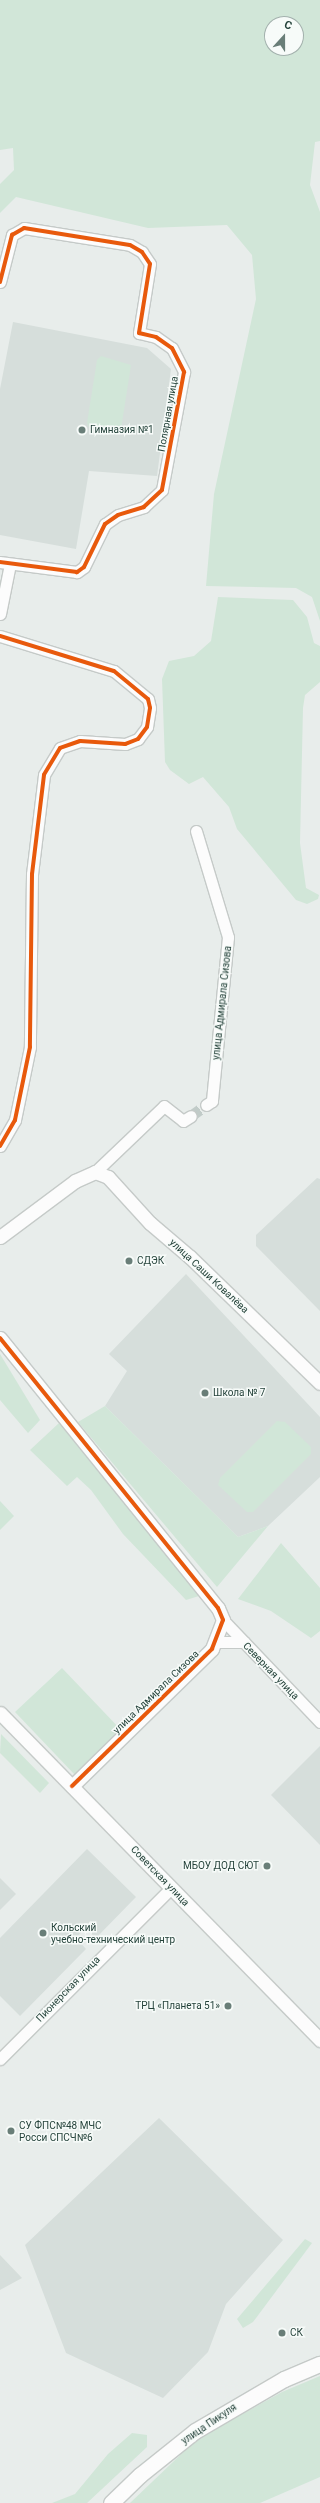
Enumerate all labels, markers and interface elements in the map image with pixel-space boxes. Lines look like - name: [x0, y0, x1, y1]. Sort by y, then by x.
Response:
- north arrow: [264, 16, 304, 56]
- text: С: [282, 18, 294, 33]
- street label: Полярная улица: [155, 375, 181, 453]
- place label: Гимназия №1: [90, 424, 154, 436]
- marker: Гимназия №1: [77, 425, 87, 435]
- street label: улица Адмирала Сизова: [210, 945, 234, 1061]
- street label: улица Саши Ковалёва: [167, 1236, 251, 1316]
- place label: СДЭК: [137, 1255, 164, 1267]
- marker: СДЭК: [124, 1256, 134, 1266]
- place label: Школа № 7: [213, 1387, 265, 1399]
- marker: Школа № 7: [200, 1388, 210, 1398]
- street label: Северная улица: [241, 1640, 301, 1702]
- street label: улица Адмирала Сизова: [111, 1648, 201, 1736]
- street label: Советская улица: [128, 1843, 192, 1909]
- place label: МБОУ ДОД СЮТ: [183, 1860, 259, 1872]
- marker: МБОУ ДОД СЮТ: [262, 1861, 272, 1871]
- place label: Кольский учебно-технический центр: [51, 1921, 175, 1944]
- marker: Кольский учебно-технический центр: [38, 1928, 48, 1938]
- street label: Пионерская улица: [34, 1954, 102, 2024]
- place label: ТРЦ «Планета 51»: [135, 2000, 220, 2012]
- marker: ТРЦ «Планета 51»: [223, 2001, 233, 2011]
- place label: СУ ФПС№48 МЧС Росси СПСЧ№6: [19, 2119, 102, 2142]
- marker: СУ ФПС№48 МЧС Росси СПСЧ№6: [6, 2126, 16, 2136]
- place label: СК: [290, 2327, 303, 2339]
- marker: СК: [277, 2328, 287, 2338]
- street label: улица Пикуля: [179, 2401, 239, 2447]

